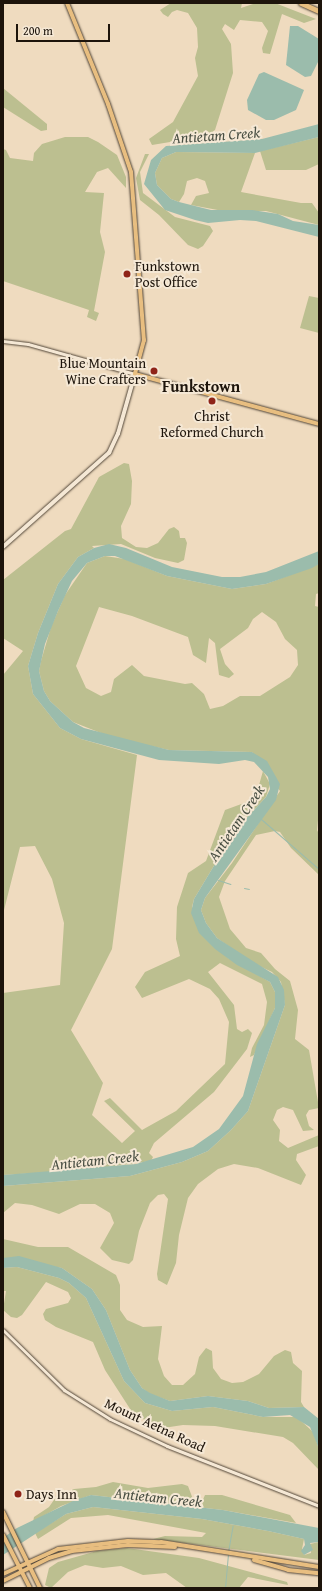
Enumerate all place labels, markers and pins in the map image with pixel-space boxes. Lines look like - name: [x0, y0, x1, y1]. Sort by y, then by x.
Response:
- place label: Funkstown Post Office: [135, 258, 200, 290]
- marker: Funkstown Post Office: [122, 269, 132, 279]
- place label: Blue Mountain Wine Crafters: [59, 355, 146, 388]
- marker: Blue Mountain Wine Crafters: [149, 366, 159, 376]
- marker: Christ Reformed Church: [207, 396, 217, 406]
- place label: Christ Reformed Church: [160, 408, 264, 440]
- place label: Days Inn: [26, 1486, 77, 1502]
- marker: Days Inn: [13, 1489, 23, 1499]

